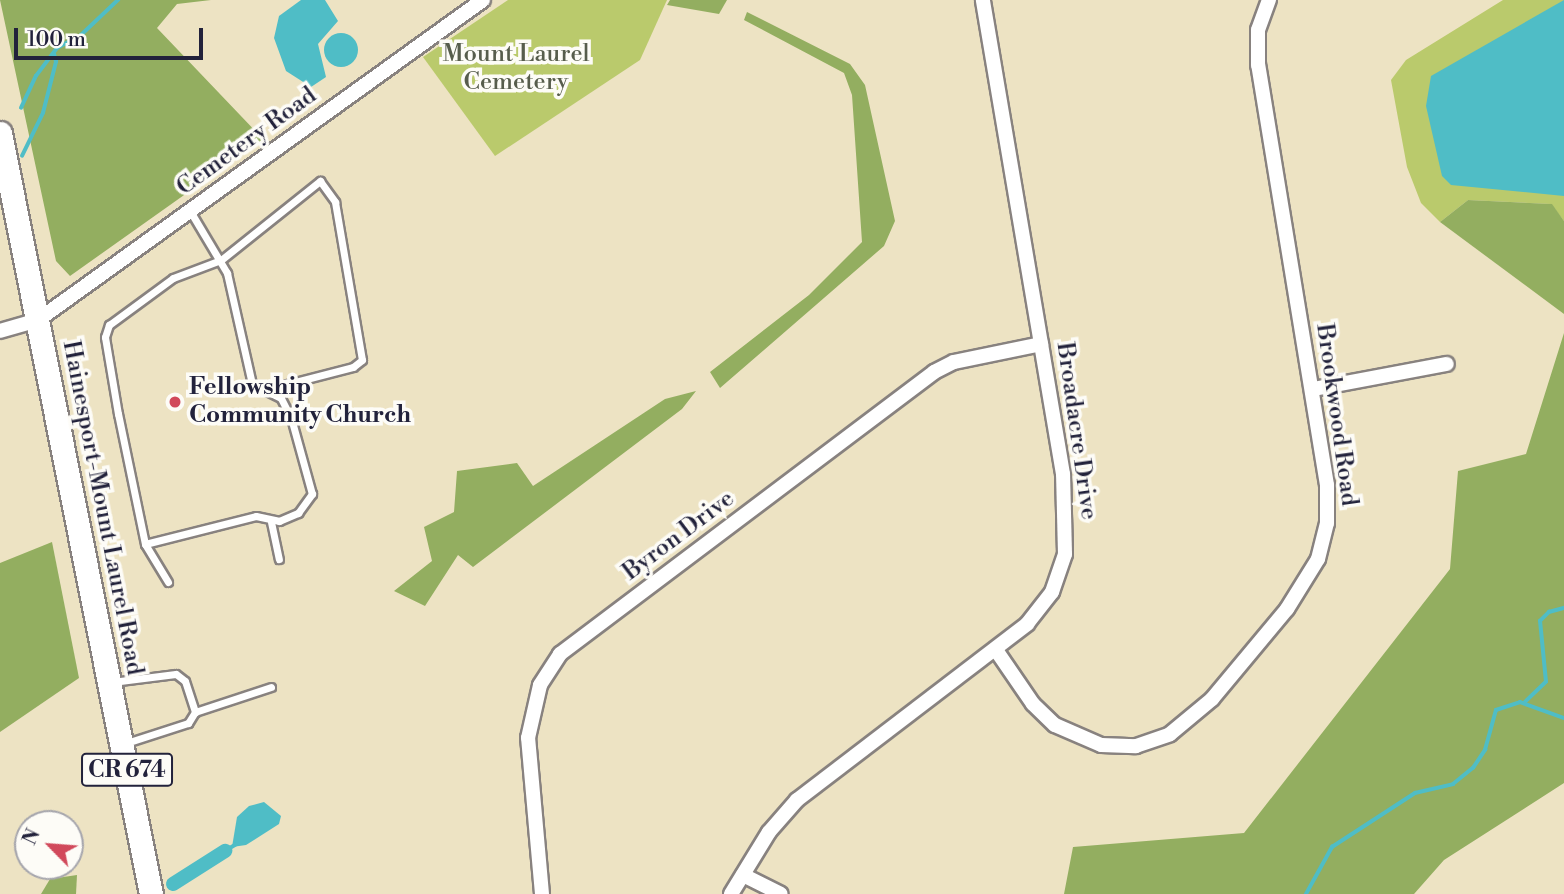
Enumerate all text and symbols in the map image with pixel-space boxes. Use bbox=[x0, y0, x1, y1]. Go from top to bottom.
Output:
scale bar bbox=[18, 14, 206, 58]
text: 100 m bbox=[27, 27, 86, 53]
park label: Mount Laurel Cemetery bbox=[442, 41, 590, 97]
street label: Cemetery Road bbox=[172, 82, 322, 202]
street label: Brookwood Road bbox=[1309, 322, 1363, 508]
street label: Hainesport-Mount Laurel Road bbox=[55, 338, 149, 678]
street label: Broadacre Drive bbox=[1049, 340, 1103, 522]
place label: Fellowship Community Church bbox=[189, 374, 411, 430]
marker: Fellowship Community Church bbox=[167, 394, 183, 410]
street label: Byron Drive bbox=[618, 485, 740, 587]
road number: CR 674 bbox=[80, 750, 174, 790]
north arrow bbox=[14, 810, 84, 880]
text: N bbox=[18, 825, 46, 849]

